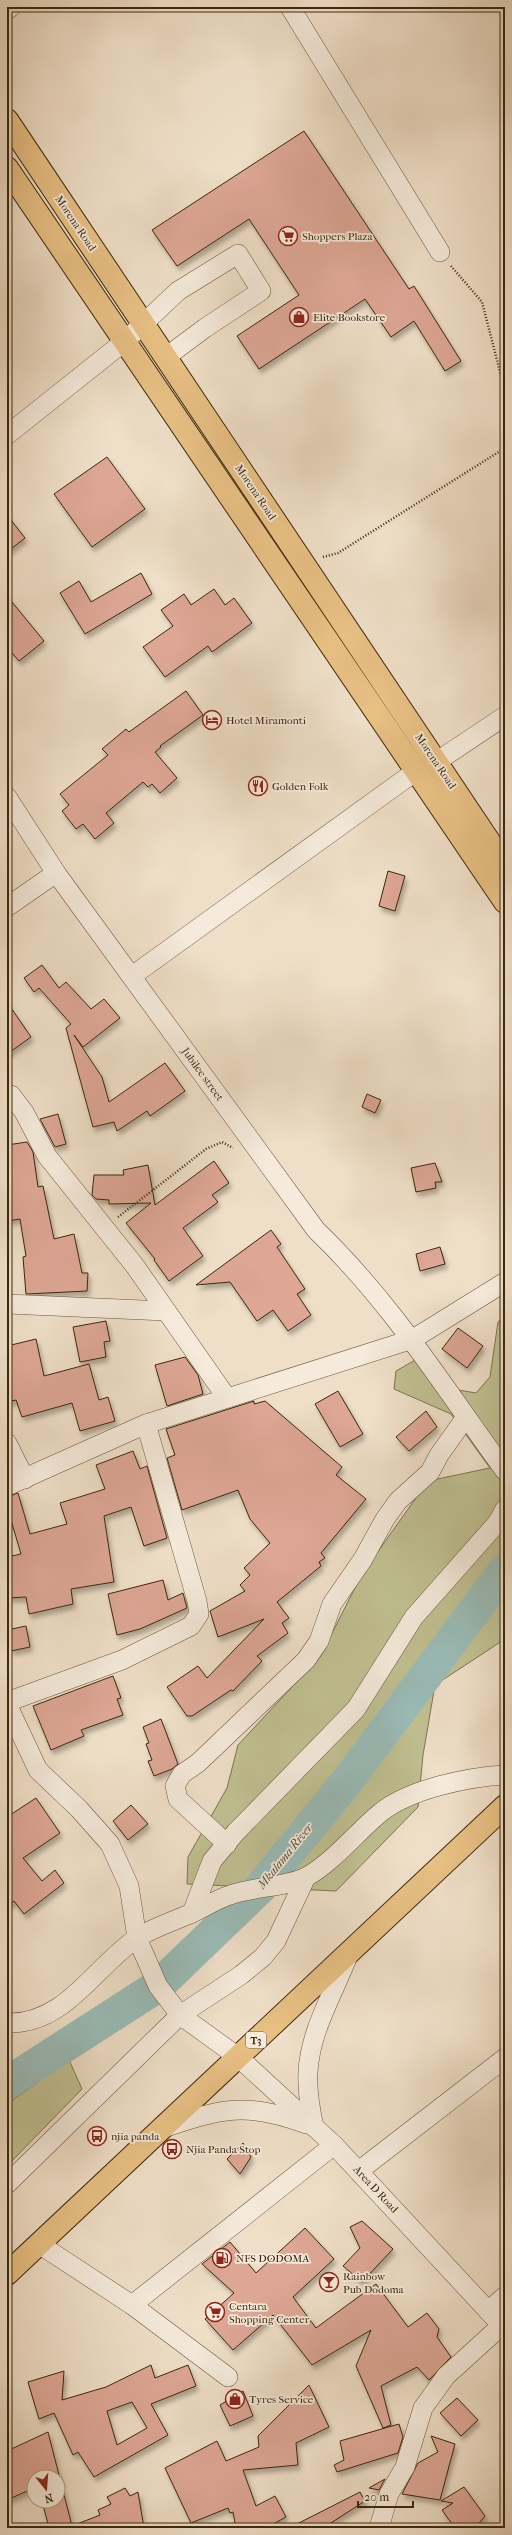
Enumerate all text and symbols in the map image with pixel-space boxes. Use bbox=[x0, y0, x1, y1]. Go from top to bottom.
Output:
street label: Morena Road bbox=[52, 193, 99, 254]
supermarket icon: Shoppers Plaza bbox=[277, 225, 299, 247]
place label: Shoppers Plaza bbox=[302, 230, 373, 243]
shop icon: Elite Bookstore bbox=[288, 306, 310, 328]
place label: Elite Bookstore bbox=[313, 311, 386, 324]
street label: Morena Road bbox=[232, 462, 279, 523]
hotel icon: Hotel Miramonti bbox=[201, 709, 223, 731]
place label: Hotel Miramonti bbox=[226, 714, 307, 727]
street label: Morena Road bbox=[412, 731, 459, 792]
restaurant icon: Golden Folk bbox=[247, 775, 269, 797]
place label: Golden Folk bbox=[272, 780, 329, 793]
street label: Jubilee street bbox=[178, 1044, 226, 1104]
water label: Mkalama River bbox=[254, 1819, 317, 1892]
road number: T3 bbox=[246, 2032, 266, 2048]
bus stop icon: njia panda bbox=[86, 2125, 108, 2147]
place label: njia panda bbox=[111, 2130, 160, 2143]
bus stop icon: Njia Panda Stop bbox=[161, 2138, 183, 2160]
place label: Njia Panda Stop bbox=[186, 2143, 260, 2156]
street label: Area D Road bbox=[350, 2162, 401, 2216]
fuel station icon: NFS DODOMA bbox=[211, 2247, 233, 2269]
place label: NFS DODOMA bbox=[236, 2252, 310, 2265]
place label: Rainbow Pub Dodoma bbox=[343, 2270, 405, 2296]
bar icon: Rainbow Pub Dodoma bbox=[318, 2271, 340, 2293]
place label: Centara Shopping Center bbox=[229, 2300, 310, 2326]
supermarket icon: Centara Shopping Center bbox=[204, 2301, 226, 2323]
shop icon: Tyres Service bbox=[224, 2388, 246, 2410]
place label: Tyres Service bbox=[249, 2393, 314, 2406]
north arrow bbox=[26, 2469, 66, 2509]
scale bar bbox=[358, 2483, 413, 2509]
text: 20 m bbox=[364, 2490, 389, 2504]
text: N bbox=[42, 2491, 55, 2506]

